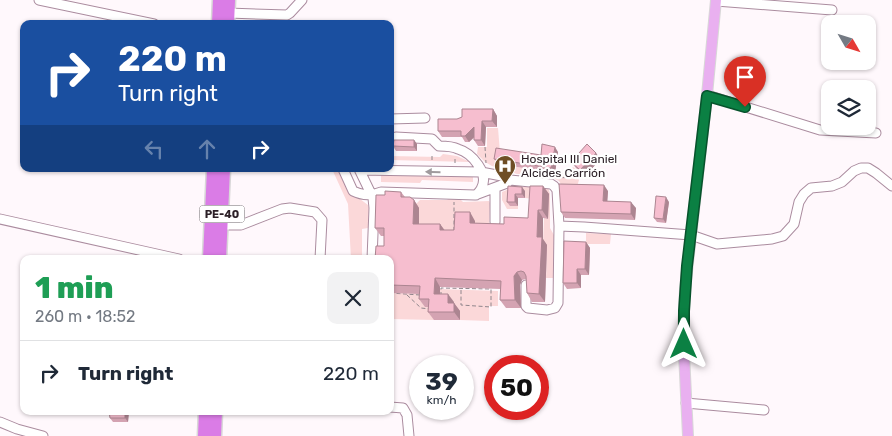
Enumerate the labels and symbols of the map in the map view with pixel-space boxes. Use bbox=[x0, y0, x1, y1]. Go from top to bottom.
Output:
north arrow bbox=[821, 15, 876, 70]
pin bbox=[724, 56, 766, 107]
place label: Hospital III Daniel Alcides Carrión bbox=[521, 152, 617, 180]
hospital icon: Hospital III Daniel Alcides Carrión bbox=[493, 154, 517, 185]
one-way arrow bbox=[424, 167, 440, 175]
road number: PE-40 bbox=[200, 205, 244, 222]
position arrow bbox=[657, 317, 709, 369]
speed limit sign: 50 bbox=[484, 355, 549, 420]

